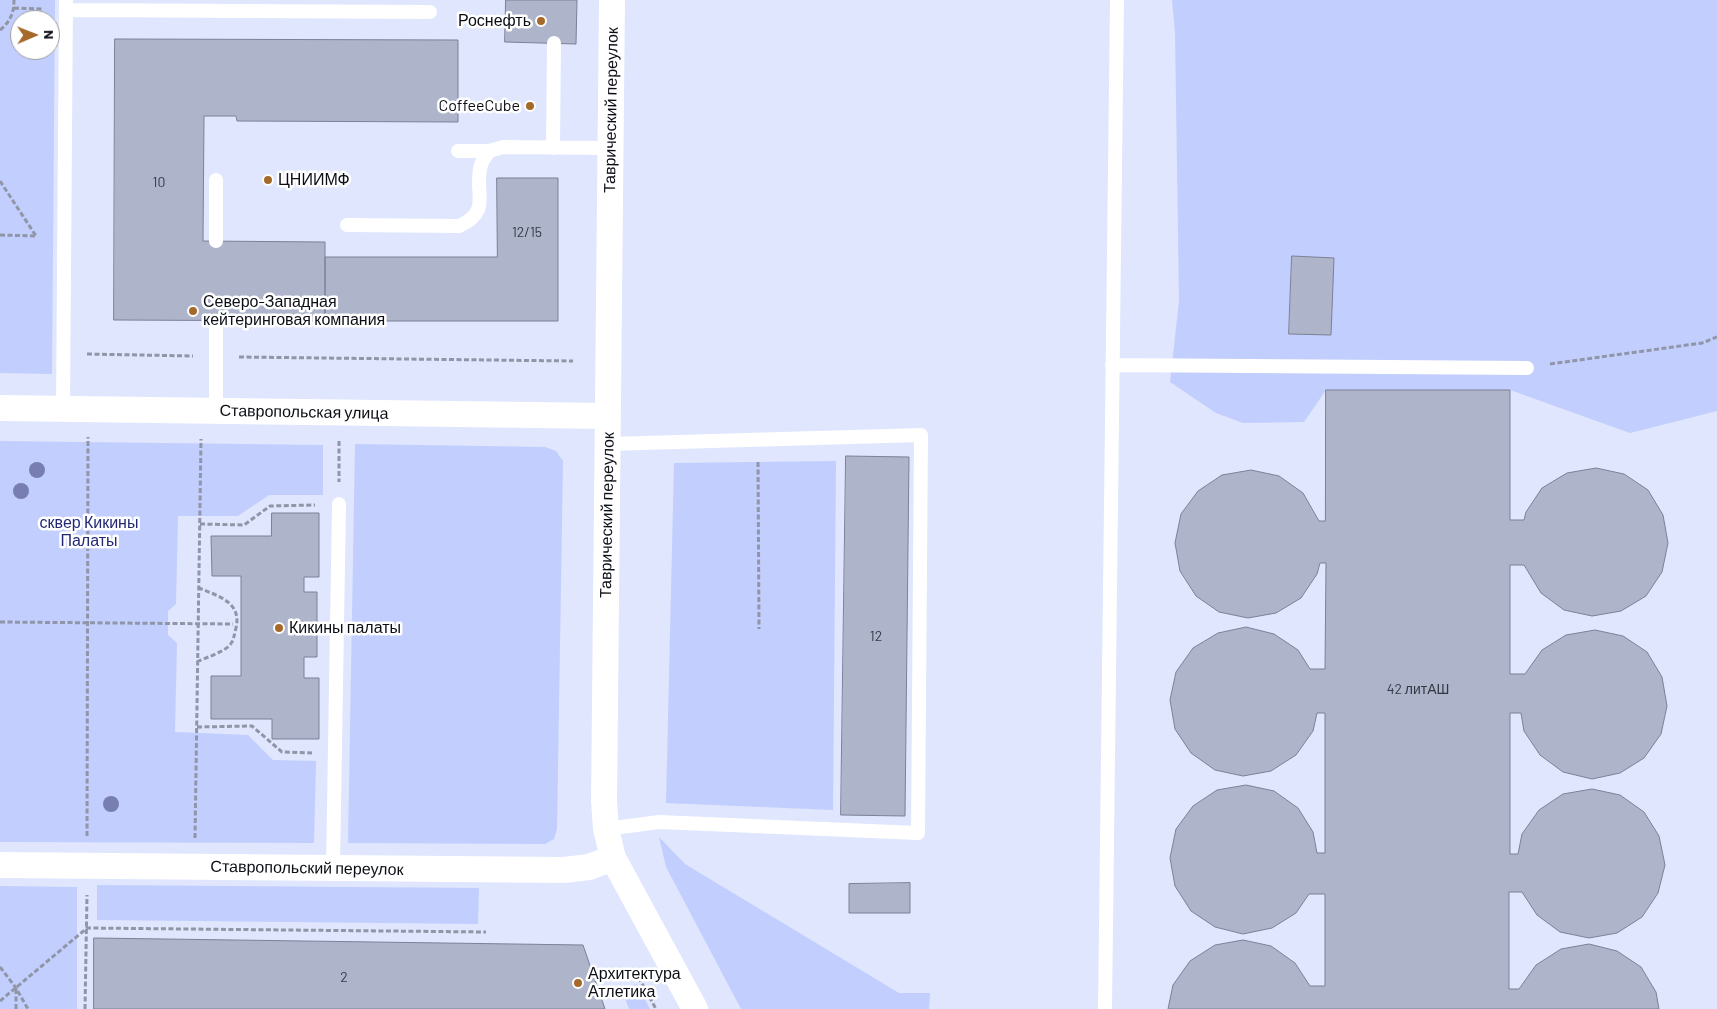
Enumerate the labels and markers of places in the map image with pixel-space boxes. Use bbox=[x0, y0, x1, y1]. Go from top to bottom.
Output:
place label: Роснефть bbox=[458, 11, 531, 31]
marker: Роснефть bbox=[535, 15, 547, 27]
place label: CoffeeCube bbox=[439, 96, 520, 116]
marker: CoffeeCube bbox=[524, 100, 536, 112]
place label: ЦНИИМФ bbox=[278, 170, 350, 190]
marker: ЦНИИМФ bbox=[262, 174, 274, 186]
place label: Северо-Западная кейтеринговая компания bbox=[203, 292, 385, 330]
marker: Северо-Западная кейтеринговая компания bbox=[187, 305, 199, 317]
place label: Кикины палаты bbox=[289, 618, 401, 638]
marker: Кикины палаты bbox=[273, 622, 285, 634]
place label: Архитектура Атлетика bbox=[588, 964, 681, 1002]
marker: Архитектура Атлетика bbox=[572, 977, 584, 989]

